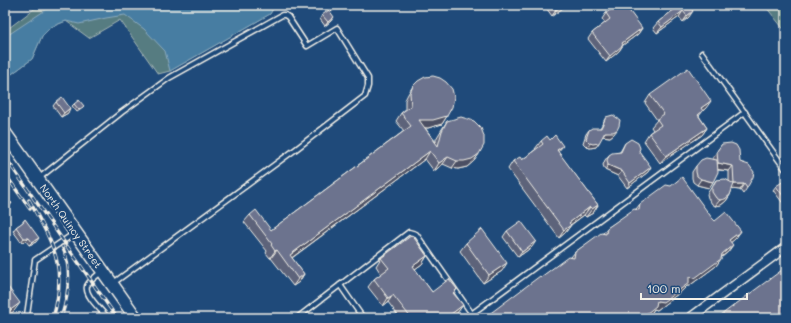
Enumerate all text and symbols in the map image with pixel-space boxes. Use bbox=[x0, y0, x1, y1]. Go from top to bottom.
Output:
street label: North Quincy Street bbox=[37, 181, 105, 271]
scale bar bbox=[641, 275, 747, 301]
text: 100 m bbox=[647, 280, 681, 296]

